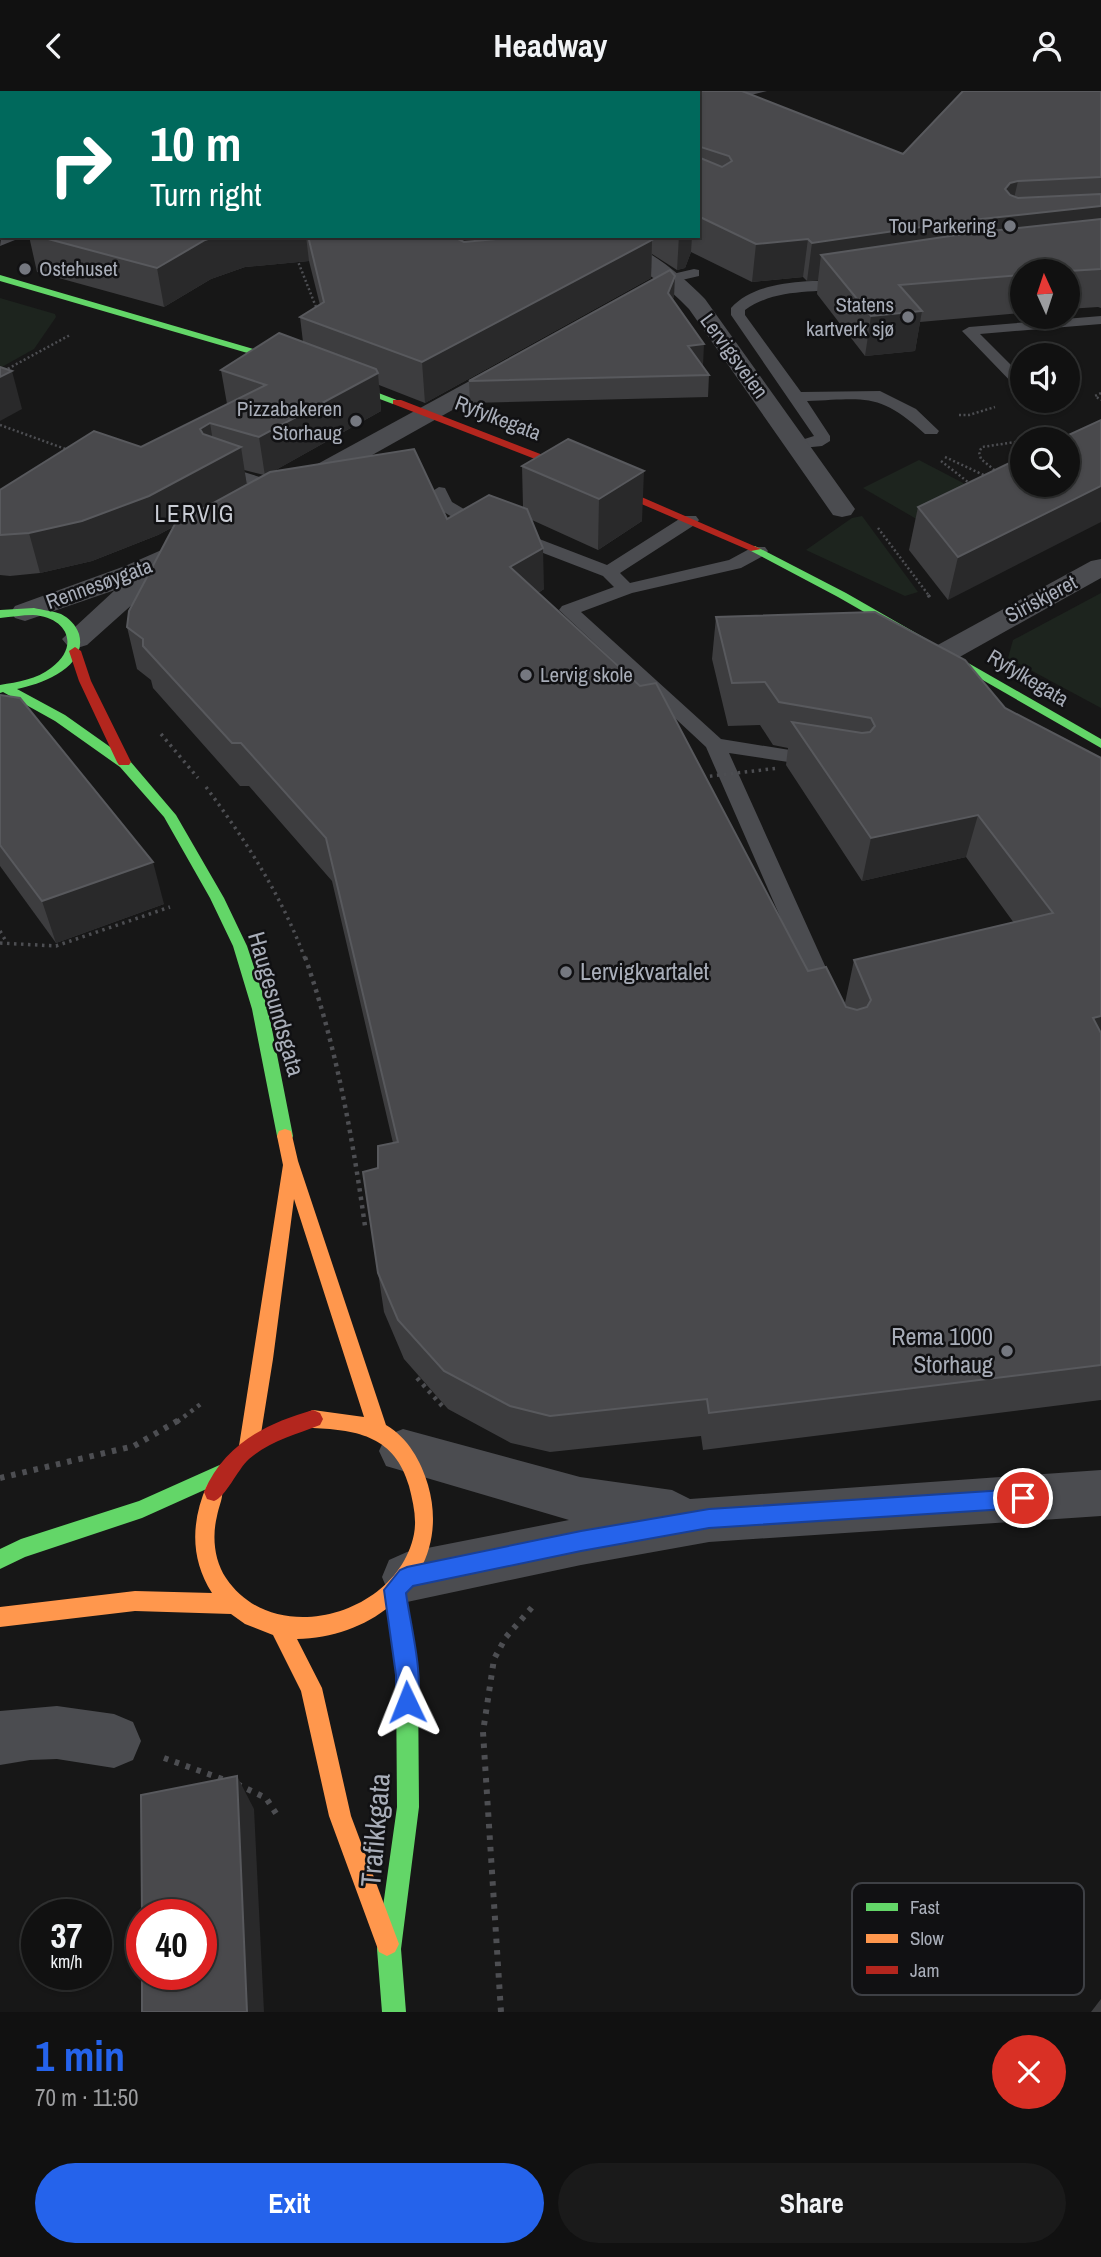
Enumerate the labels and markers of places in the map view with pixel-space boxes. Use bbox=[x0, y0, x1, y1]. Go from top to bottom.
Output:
place label: Tou Parkering bbox=[889, 211, 996, 240]
marker: Tou Parkering bbox=[1002, 218, 1018, 234]
place label: Ostehuset bbox=[39, 254, 118, 283]
marker: Ostehuset bbox=[17, 261, 33, 277]
place label: Statens kartverk sjø bbox=[806, 290, 894, 343]
marker: Statens kartverk sjø bbox=[900, 309, 916, 325]
place label: Pizzabakeren Storhaug bbox=[237, 394, 342, 447]
marker: Pizzabakeren Storhaug bbox=[348, 413, 364, 429]
place label: Lervig skole bbox=[540, 660, 633, 689]
marker: Lervig skole bbox=[518, 667, 534, 683]
place label: Lervigkvartalet bbox=[580, 955, 710, 987]
marker: Lervigkvartalet bbox=[558, 964, 574, 980]
place label: Rema 1000 Storhaug bbox=[891, 1320, 993, 1380]
marker: Rema 1000 Storhaug bbox=[999, 1343, 1015, 1359]
pin bbox=[993, 1468, 1053, 1528]

